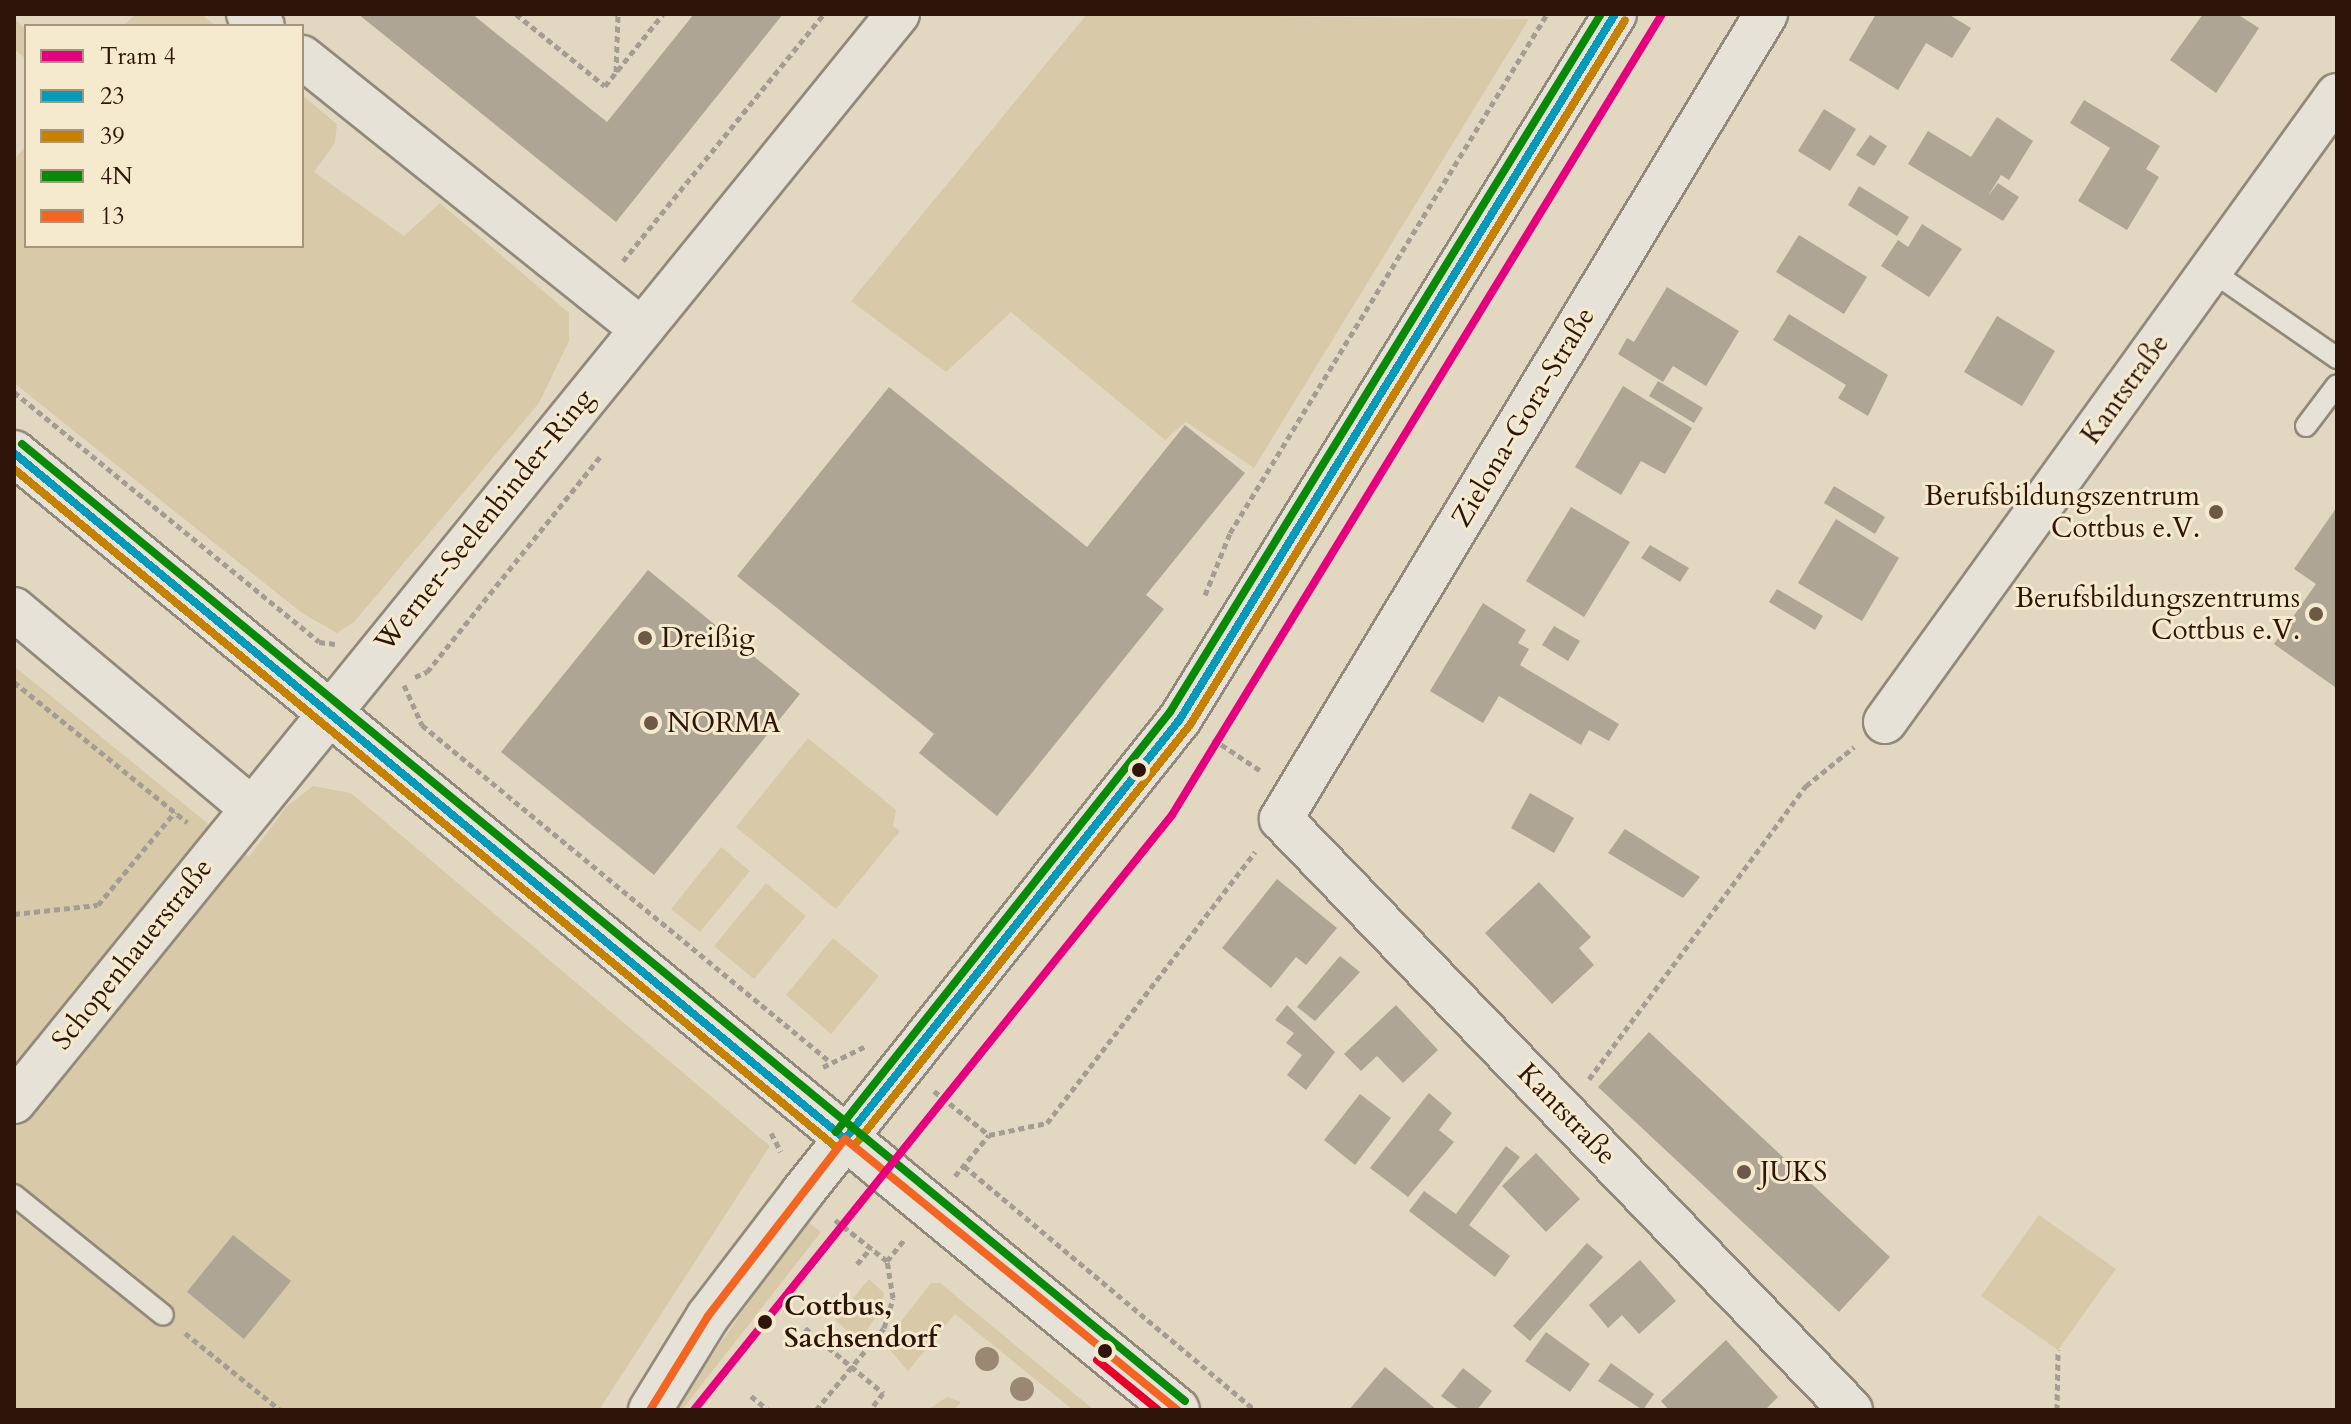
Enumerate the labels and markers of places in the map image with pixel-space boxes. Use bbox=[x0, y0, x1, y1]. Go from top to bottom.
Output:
place label: Berufsbildungszentrum Cottbus e.V. bbox=[1924, 479, 2200, 545]
marker: Berufsbildungszentrum Cottbus e.V. bbox=[2207, 503, 2225, 521]
place label: Berufsbildungszentrums Cottbus e.V. bbox=[2015, 581, 2300, 647]
marker: Berufsbildungszentrums Cottbus e.V. bbox=[2307, 605, 2325, 623]
place label: Dreißig bbox=[661, 621, 755, 655]
marker: Dreißig bbox=[636, 629, 654, 647]
place label: NORMA bbox=[667, 706, 781, 740]
marker: NORMA bbox=[642, 714, 660, 732]
unlabelled marker bbox=[1131, 762, 1147, 778]
place label: JUKS bbox=[1760, 1155, 1827, 1189]
marker: JUKS bbox=[1735, 1163, 1753, 1181]
place label: Cottbus, Sachsendorf bbox=[784, 1289, 937, 1355]
marker: Cottbus, Sachsendorf bbox=[753, 1310, 777, 1334]
unlabelled marker bbox=[1097, 1343, 1113, 1359]

